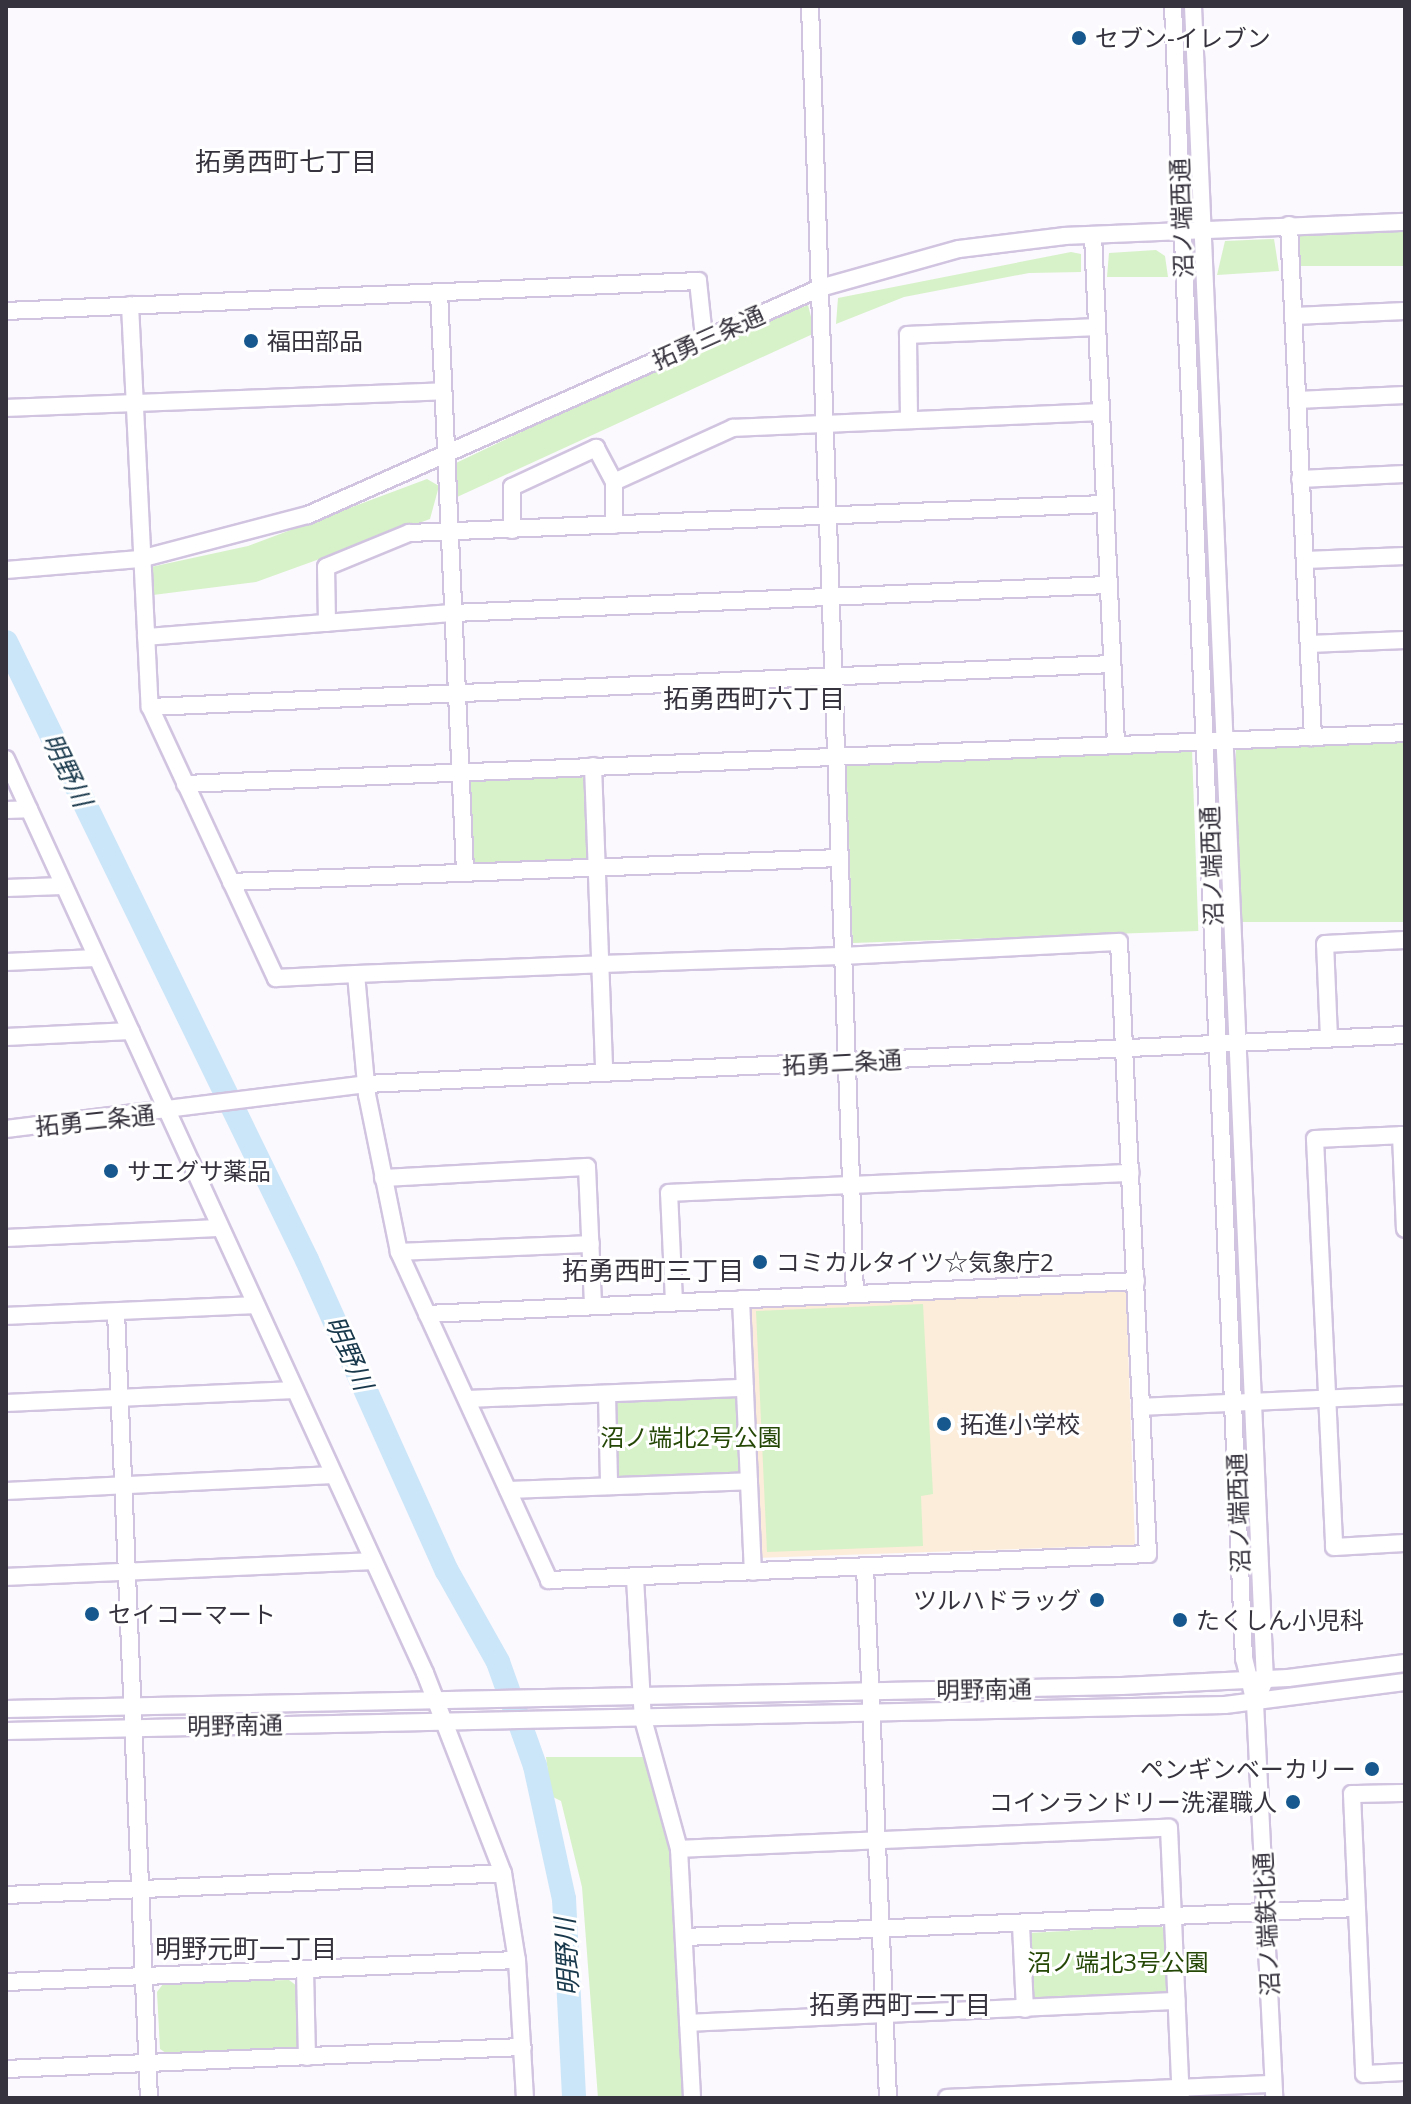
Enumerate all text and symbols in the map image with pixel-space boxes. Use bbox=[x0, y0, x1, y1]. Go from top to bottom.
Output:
place label: セブン-イレブン bbox=[1095, 24, 1271, 52]
marker: セブン-イレブン bbox=[1070, 29, 1088, 47]
district label: 拓勇西町七丁目 bbox=[195, 146, 377, 178]
street label: 沼ノ端西通 bbox=[1165, 158, 1197, 278]
street label: 拓勇三条通 bbox=[647, 299, 769, 375]
place label: 福田部品 bbox=[267, 327, 363, 355]
marker: 福田部品 bbox=[242, 332, 260, 350]
district label: 拓勇西町六丁目 bbox=[663, 683, 845, 715]
water label: 明野川 bbox=[36, 728, 98, 812]
street label: 沼ノ端西通 bbox=[1195, 806, 1227, 926]
street label: 拓勇二条通 bbox=[781, 1044, 903, 1080]
street label: 拓勇二条通 bbox=[34, 1099, 156, 1141]
place label: サエグサ薬品 bbox=[127, 1157, 271, 1185]
marker: サエグサ薬品 bbox=[102, 1162, 120, 1180]
place label: コミカルタイツ☆気象庁2 bbox=[776, 1248, 1054, 1276]
marker: コミカルタイツ☆気象庁2 bbox=[751, 1253, 769, 1271]
district label: 拓勇西町三丁目 bbox=[562, 1255, 744, 1287]
water label: 明野川 bbox=[319, 1311, 379, 1395]
place label: 拓進小学校 bbox=[960, 1410, 1080, 1438]
marker: 拓進小学校 bbox=[935, 1415, 953, 1433]
park label: 沼ノ端北2号公園 bbox=[600, 1423, 782, 1451]
street label: 沼ノ端西通 bbox=[1222, 1453, 1254, 1573]
place label: ツルハドラッグ bbox=[913, 1586, 1081, 1614]
marker: ツルハドラッグ bbox=[1088, 1591, 1106, 1609]
place label: セイコーマート bbox=[108, 1600, 276, 1628]
marker: セイコーマート bbox=[83, 1605, 101, 1623]
place label: たくしん小児科 bbox=[1196, 1606, 1364, 1634]
marker: たくしん小児科 bbox=[1171, 1611, 1189, 1629]
street label: 明野南通 bbox=[936, 1674, 1032, 1704]
street label: 明野南通 bbox=[187, 1710, 283, 1740]
place label: ペンギンベーカリー bbox=[1140, 1755, 1356, 1783]
marker: ペンギンベーカリー bbox=[1363, 1760, 1381, 1778]
place label: コインランドリー洗濯職人 bbox=[989, 1788, 1277, 1816]
marker: コインランドリー洗濯職人 bbox=[1284, 1793, 1302, 1811]
street label: 沼ノ端鉄北通 bbox=[1248, 1851, 1284, 1997]
water label: 明野川 bbox=[549, 1917, 585, 1997]
district label: 明野元町一丁目 bbox=[155, 1933, 337, 1965]
park label: 沼ノ端北3号公園 bbox=[1027, 1948, 1209, 1976]
district label: 拓勇西町二丁目 bbox=[809, 1989, 991, 2021]

